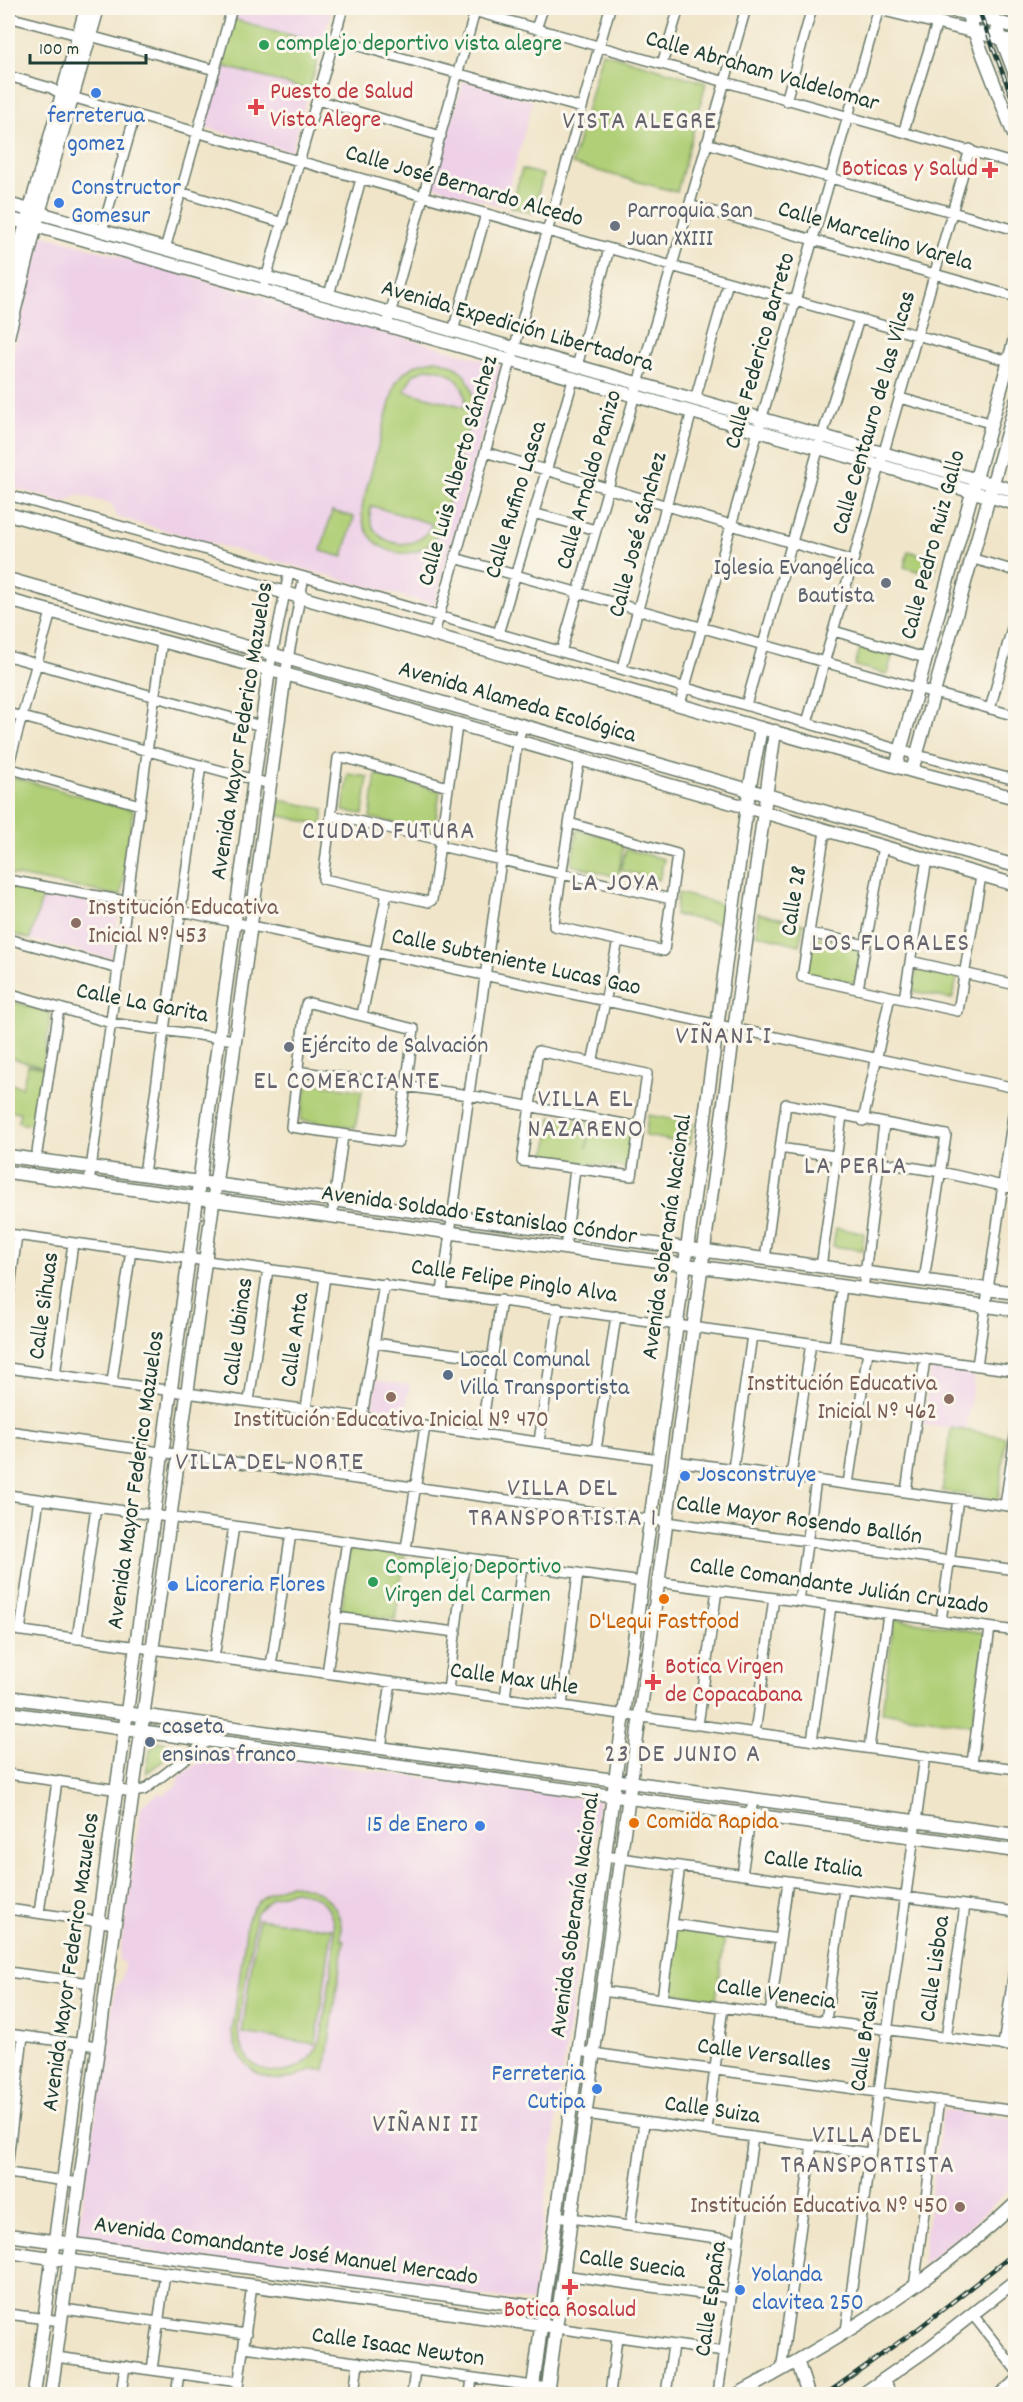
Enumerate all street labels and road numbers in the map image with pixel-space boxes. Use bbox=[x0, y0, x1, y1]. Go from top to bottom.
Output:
street label: Calle Abraham Valdelomar bbox=[641, 22, 883, 122]
street label: Calle José Bernardo Alcedo bbox=[341, 137, 587, 237]
street label: Calle Marcelino Varela bbox=[773, 193, 977, 281]
street label: Calle Federico Barreto bbox=[717, 249, 805, 453]
street label: Avenida Expedición Libertadora bbox=[377, 272, 658, 382]
street label: Calle Centauro de las Vilcas bbox=[824, 287, 926, 539]
street label: Calle Luis Alberto Sánchez bbox=[410, 352, 508, 590]
street label: Calle Arnaldo Panizo bbox=[548, 386, 632, 574]
street label: Calle Rufino Lasca bbox=[477, 416, 557, 583]
street label: Calle Pedro Ruiz Gallo bbox=[892, 446, 976, 644]
street label: Calle José Sánchez bbox=[601, 449, 677, 621]
street label: Avenida Mayor Federico Mazuelos bbox=[203, 580, 283, 882]
street label: Avenida Alameda Ecológica bbox=[394, 653, 640, 753]
street label: Calle 28 bbox=[773, 863, 817, 939]
street label: Calle Subteniente Lucas Gao bbox=[388, 920, 644, 1006]
street label: Calle La Garita bbox=[73, 975, 212, 1034]
street label: Avenida Soberanía Nacional bbox=[634, 1112, 702, 1362]
street label: Avenida Soldado Estanislao Cóndor bbox=[319, 1177, 639, 1255]
street label: Calle Sihuas bbox=[21, 1250, 69, 1362]
street label: Calle Felipe Pinglo Alva bbox=[409, 1251, 620, 1313]
street label: Calle Ubinas bbox=[215, 1275, 263, 1389]
street label: Calle Anta bbox=[273, 1290, 320, 1389]
street label: Avenida Mayor Federico Mazuelos bbox=[99, 1328, 175, 1632]
street label: Calle Mayor Rosendo Ballón bbox=[674, 1487, 924, 1555]
street label: Calle Comandante Julián Cruzado bbox=[687, 1549, 991, 1625]
street label: Calle Max Uhle bbox=[448, 1654, 580, 1706]
street label: Avenida Soberanía Nacional bbox=[542, 1790, 610, 2040]
street label: Avenida Mayor Federico Mazuelos bbox=[34, 1810, 110, 2114]
street label: Calle Italia bbox=[761, 1841, 865, 1889]
street label: Calle Lisboa bbox=[912, 1913, 960, 2024]
street label: Calle Venecia bbox=[714, 1970, 838, 2020]
street label: Calle Brasil bbox=[842, 1988, 890, 2094]
street label: Calle Versalles bbox=[695, 2030, 833, 2082]
street label: Calle Suiza bbox=[662, 2087, 763, 2135]
street label: Avenida Comandante José Manuel Mercado bbox=[92, 2208, 480, 2296]
street label: Calle España bbox=[687, 2238, 737, 2359]
street label: Calle Suecia bbox=[576, 2241, 688, 2289]
street label: Calle Isaac Newton bbox=[309, 2319, 487, 2377]

